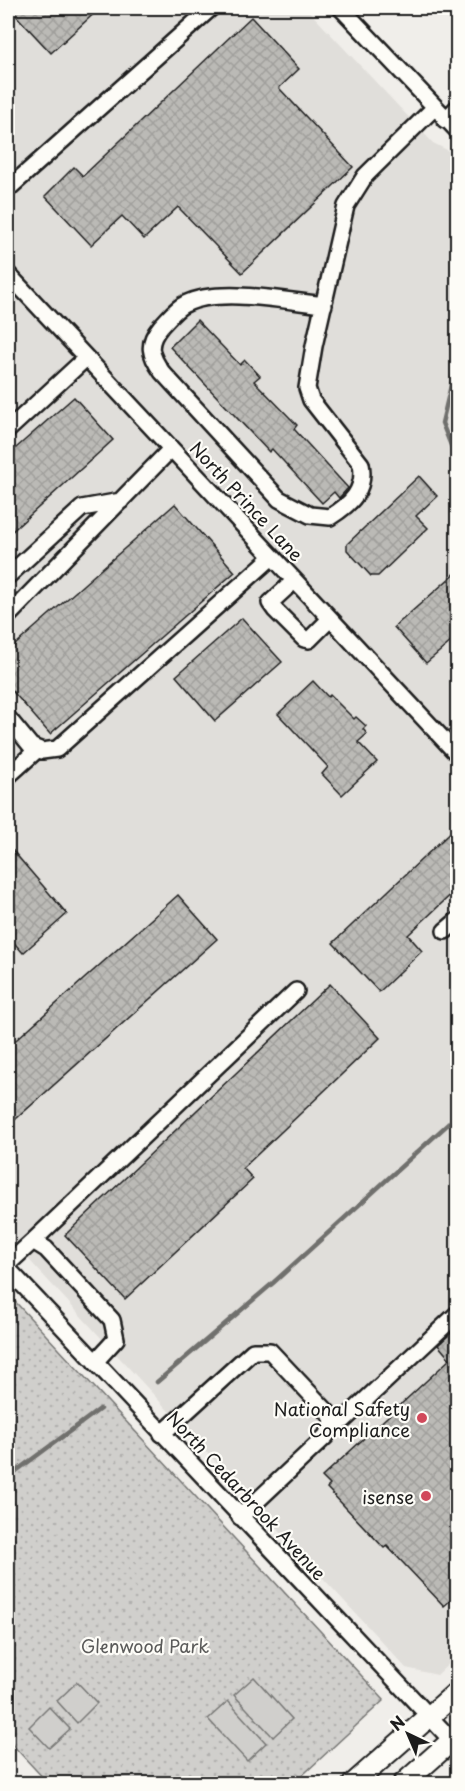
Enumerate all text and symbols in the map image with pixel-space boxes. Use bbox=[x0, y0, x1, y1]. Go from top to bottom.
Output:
street label: North Prince Lane bbox=[184, 435, 310, 567]
place label: National Safety Compliance bbox=[274, 1395, 410, 1443]
street label: North Cedarbrook Avenue bbox=[161, 1404, 333, 1586]
marker: National Safety Compliance bbox=[415, 1411, 429, 1425]
place label: isense bbox=[362, 1483, 414, 1510]
marker: isense bbox=[419, 1489, 433, 1503]
park label: Glenwood Park bbox=[81, 1632, 209, 1659]
north arrow bbox=[378, 1704, 438, 1764]
text: N bbox=[384, 1709, 410, 1736]

